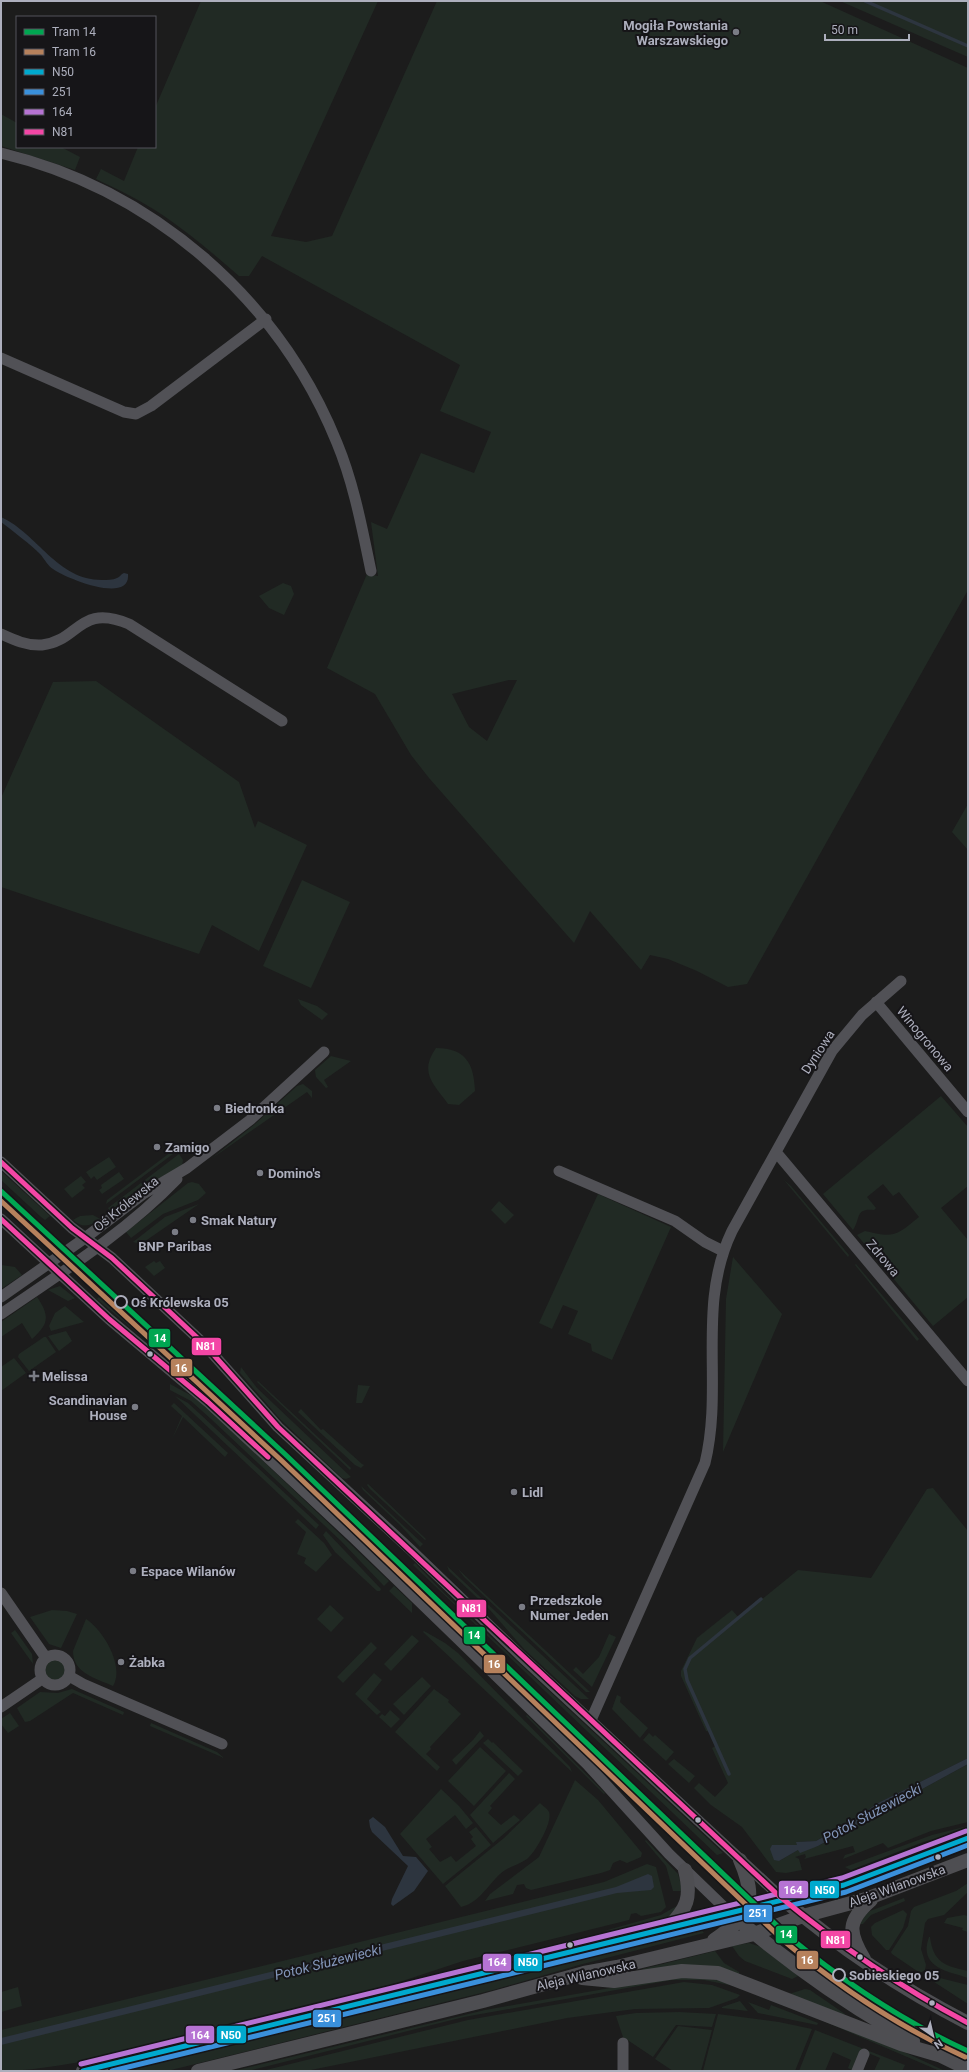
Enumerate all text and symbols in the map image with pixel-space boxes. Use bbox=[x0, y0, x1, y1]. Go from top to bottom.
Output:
legend bbox=[16, 16, 156, 148]
scale bar bbox=[825, 16, 909, 42]
place label: Mogiła Powstania Warszawskiego bbox=[623, 18, 728, 48]
text: 50 m bbox=[831, 23, 858, 37]
text: Tram 14 bbox=[52, 25, 96, 39]
marker: Mogiła Powstania Warszawskiego bbox=[731, 27, 741, 37]
text: Tram 16 bbox=[52, 45, 96, 59]
text: N50 bbox=[52, 65, 74, 79]
text: 251 bbox=[52, 85, 72, 99]
text: 164 bbox=[52, 105, 72, 119]
text: N81 bbox=[52, 125, 74, 139]
street label: Winogronowa bbox=[894, 1004, 956, 1074]
street label: Dyniowa bbox=[798, 1027, 838, 1077]
place label: Biedronka bbox=[225, 1101, 284, 1116]
marker: Biedronka bbox=[212, 1103, 222, 1113]
place label: Zamigo bbox=[165, 1140, 209, 1155]
marker: Zamigo bbox=[152, 1142, 162, 1152]
place label: Domino's bbox=[268, 1166, 321, 1181]
marker: Domino's bbox=[255, 1168, 265, 1178]
street label: Oś Królewska bbox=[91, 1173, 161, 1235]
place label: Smak Natury bbox=[201, 1213, 277, 1228]
marker: Smak Natury bbox=[188, 1215, 198, 1225]
marker: BNP Paribas bbox=[170, 1227, 180, 1237]
street label: Zdrowa bbox=[863, 1237, 903, 1279]
place label: BNP Paribas bbox=[138, 1239, 212, 1254]
marker: Oś Królewska 05 bbox=[114, 1295, 128, 1309]
place label: Oś Królewska 05 bbox=[131, 1295, 229, 1310]
line badge: 14 bbox=[148, 1328, 171, 1348]
text: 14 bbox=[154, 1332, 167, 1345]
line badge: N81 bbox=[191, 1337, 222, 1356]
text: N81 bbox=[196, 1340, 216, 1353]
unlabelled marker bbox=[145, 1349, 155, 1359]
line badge: 16 bbox=[170, 1358, 193, 1377]
text: 16 bbox=[175, 1362, 187, 1375]
place label: Melissa bbox=[42, 1369, 88, 1384]
marker: Melissa bbox=[29, 1371, 39, 1381]
place label: Scandinavian House bbox=[49, 1393, 127, 1423]
marker: Scandinavian House bbox=[130, 1402, 140, 1412]
place label: Lidl bbox=[522, 1485, 543, 1500]
marker: Lidl bbox=[509, 1487, 519, 1497]
place label: Espace Wilanów bbox=[141, 1564, 236, 1579]
marker: Espace Wilanów bbox=[128, 1566, 138, 1576]
place label: Przedszkole Numer Jeden bbox=[530, 1593, 609, 1623]
line badge: N81 bbox=[456, 1599, 487, 1618]
text: N81 bbox=[462, 1602, 482, 1615]
marker: Przedszkole Numer Jeden bbox=[517, 1602, 527, 1612]
line badge: 14 bbox=[463, 1626, 486, 1645]
text: 14 bbox=[468, 1629, 481, 1642]
line badge: 16 bbox=[483, 1654, 506, 1674]
place label: Żabka bbox=[129, 1655, 165, 1670]
marker: Żabka bbox=[116, 1657, 126, 1667]
text: 16 bbox=[488, 1658, 500, 1671]
water label: Potok Służewiecki bbox=[820, 1780, 925, 1846]
unlabelled marker bbox=[693, 1815, 703, 1825]
unlabelled marker bbox=[933, 1852, 943, 1862]
street label: Aleja Wilanowska bbox=[847, 1862, 947, 1910]
line badge: 164 bbox=[778, 1880, 809, 1899]
line badge: N50 bbox=[809, 1880, 840, 1899]
text: 164 bbox=[784, 1884, 803, 1897]
text: N50 bbox=[815, 1884, 835, 1897]
line badge: 251 bbox=[743, 1904, 773, 1923]
text: 251 bbox=[749, 1907, 767, 1920]
line badge: 14 bbox=[775, 1925, 798, 1944]
text: 14 bbox=[780, 1928, 793, 1941]
line badge: N81 bbox=[820, 1930, 851, 1949]
text: N81 bbox=[826, 1934, 846, 1947]
unlabelled marker bbox=[565, 1940, 575, 1950]
water label: Potok Służewiecki bbox=[273, 1941, 384, 1983]
line badge: 16 bbox=[796, 1950, 819, 1970]
unlabelled marker bbox=[855, 1952, 865, 1962]
line badge: 164 bbox=[482, 1953, 512, 1972]
line badge: N50 bbox=[513, 1953, 543, 1972]
text: 16 bbox=[801, 1954, 813, 1967]
text: 164 bbox=[488, 1956, 507, 1969]
text: N50 bbox=[518, 1956, 538, 1969]
street label: Aleja Wilanowska bbox=[535, 1956, 637, 1994]
marker: Sobieskiego 05 bbox=[832, 1968, 846, 1982]
place label: Sobieskiego 05 bbox=[849, 1968, 939, 1983]
unlabelled marker bbox=[927, 1998, 937, 2008]
line badge: 251 bbox=[312, 2009, 342, 2028]
text: 251 bbox=[318, 2012, 336, 2025]
north arrow bbox=[913, 2016, 953, 2056]
line badge: 164 bbox=[185, 2025, 215, 2044]
line badge: N50 bbox=[216, 2025, 247, 2044]
text: 164 bbox=[191, 2029, 210, 2042]
text: N50 bbox=[221, 2029, 241, 2042]
text: N bbox=[931, 2036, 945, 2052]

